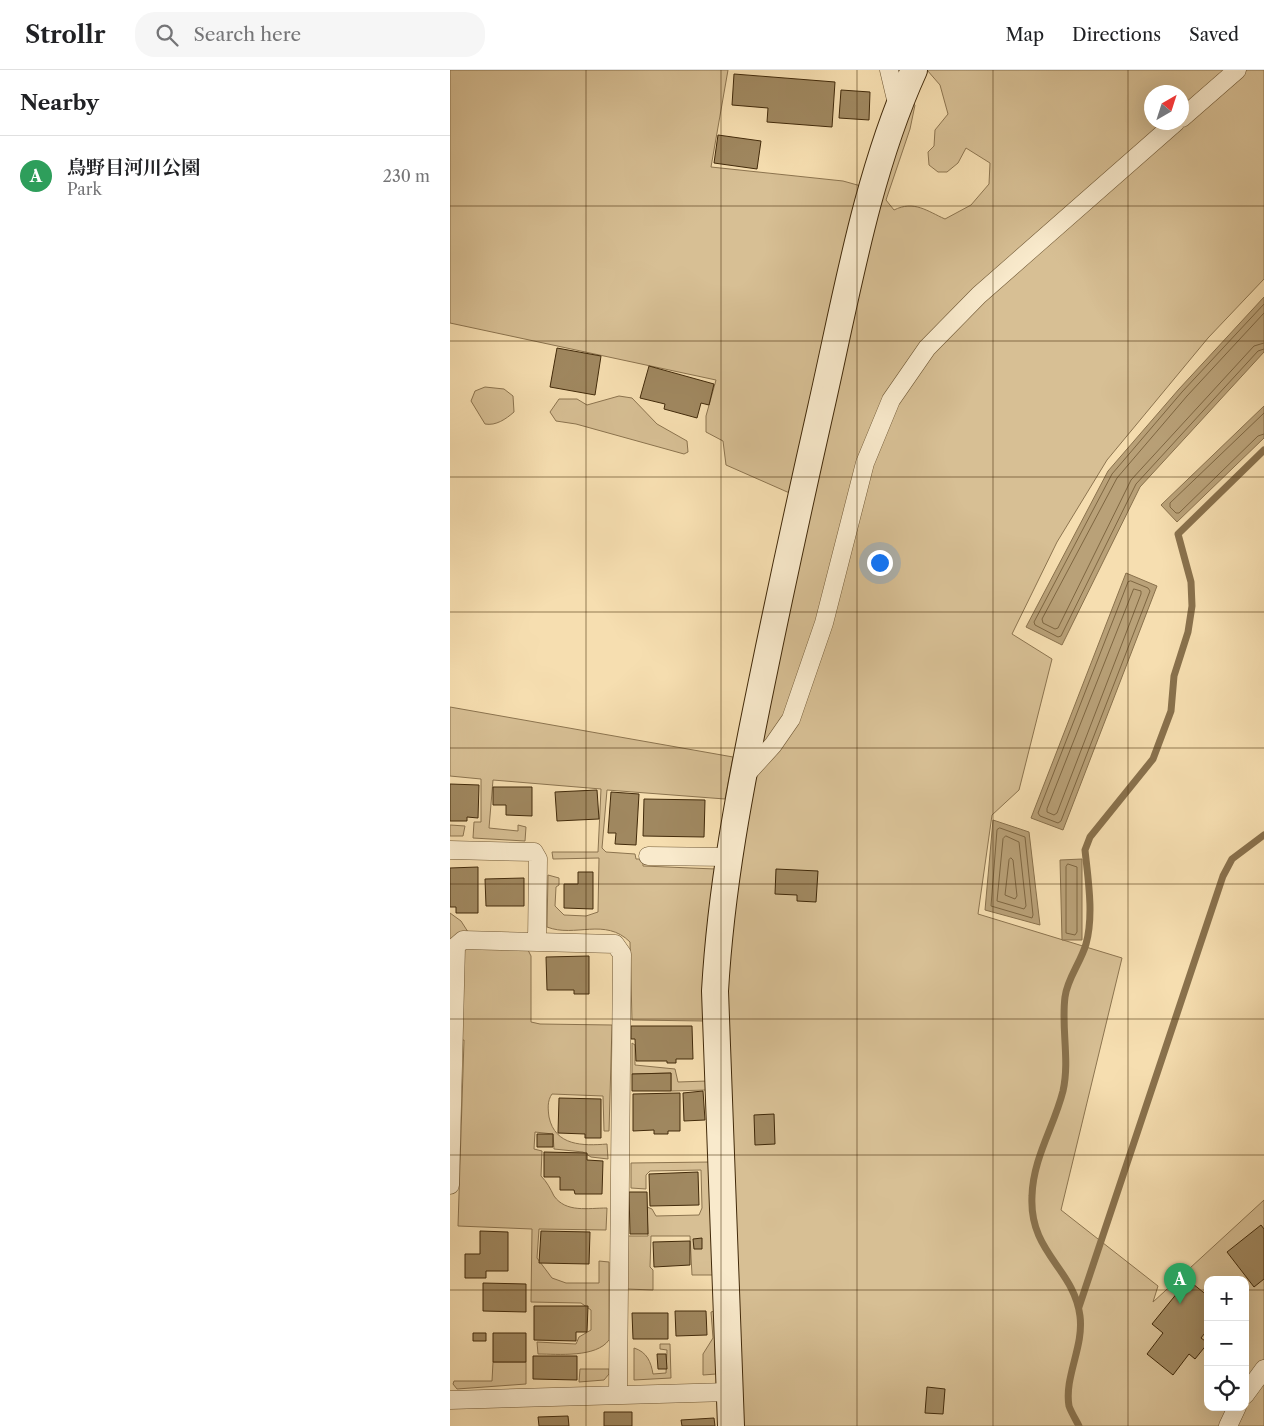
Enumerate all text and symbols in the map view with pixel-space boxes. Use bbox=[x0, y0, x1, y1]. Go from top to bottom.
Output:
search box bbox=[135, 12, 485, 57]
text: Strollr bbox=[25, 20, 105, 49]
icon: search bbox=[153, 21, 181, 49]
text: Search here bbox=[193, 23, 301, 46]
text: Map bbox=[1005, 24, 1044, 46]
text: Directions bbox=[1072, 24, 1161, 46]
text: Saved bbox=[1189, 24, 1239, 46]
north arrow bbox=[1144, 85, 1189, 130]
text: Nearby bbox=[20, 90, 99, 115]
text: 鳥野目河川公園 bbox=[67, 156, 200, 179]
text: A bbox=[30, 166, 42, 186]
text: 230 m bbox=[383, 166, 430, 186]
text: Park bbox=[67, 179, 102, 199]
your location bbox=[867, 550, 893, 576]
pin: A bbox=[1164, 1263, 1196, 1304]
map controls bbox=[1204, 1276, 1249, 1411]
button: + bbox=[1204, 1276, 1249, 1321]
button: − bbox=[1204, 1321, 1249, 1366]
button: locate bbox=[1204, 1366, 1249, 1411]

